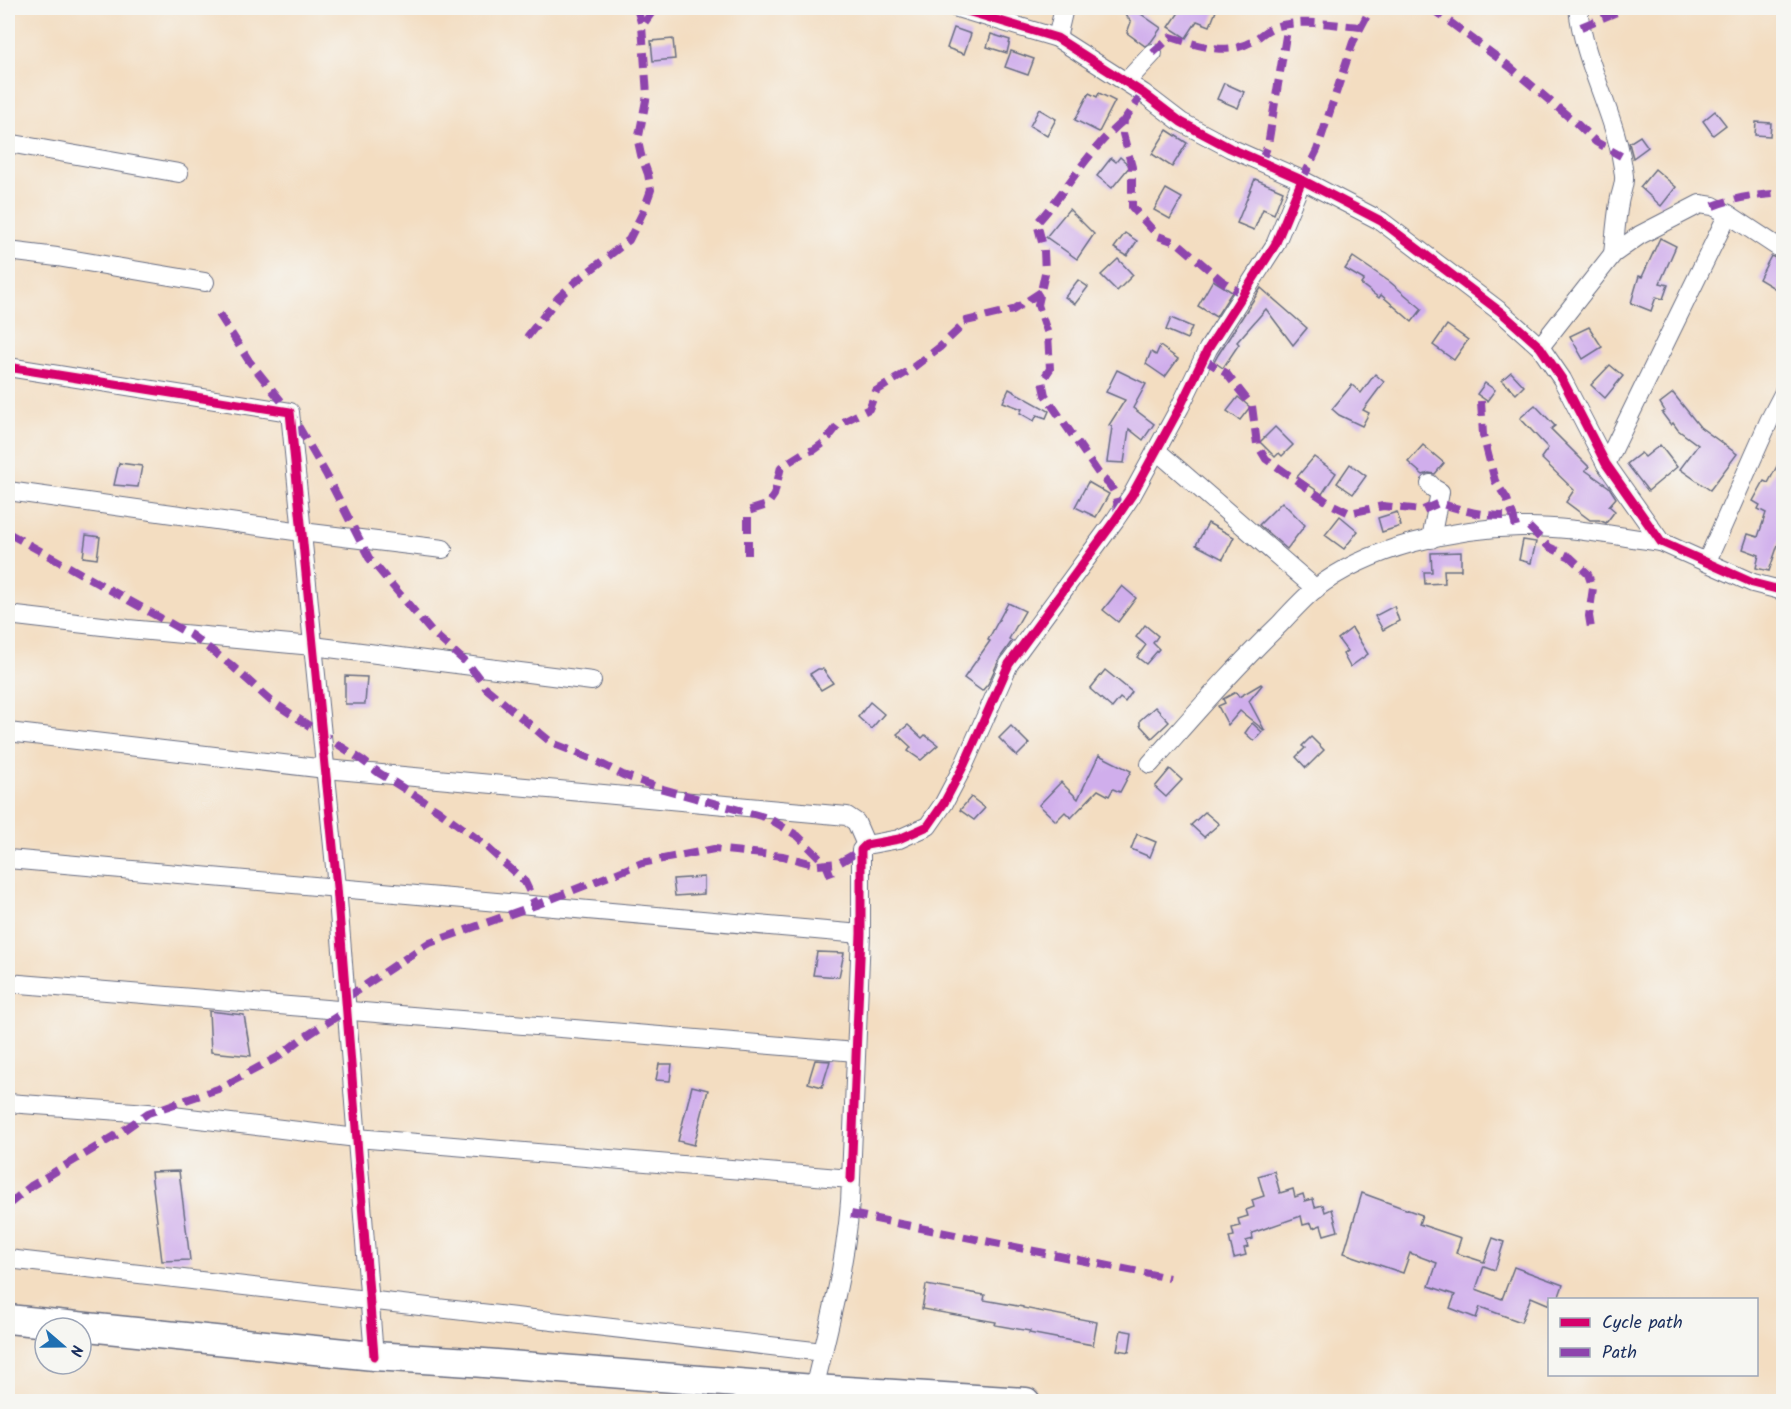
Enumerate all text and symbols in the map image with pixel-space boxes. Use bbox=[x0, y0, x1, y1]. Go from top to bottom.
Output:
legend bbox=[1548, 1298, 1758, 1376]
text: Cycle path bbox=[1602, 1309, 1683, 1338]
north arrow bbox=[33, 1316, 93, 1376]
text: Path bbox=[1602, 1339, 1637, 1368]
text: N bbox=[62, 1342, 89, 1360]

